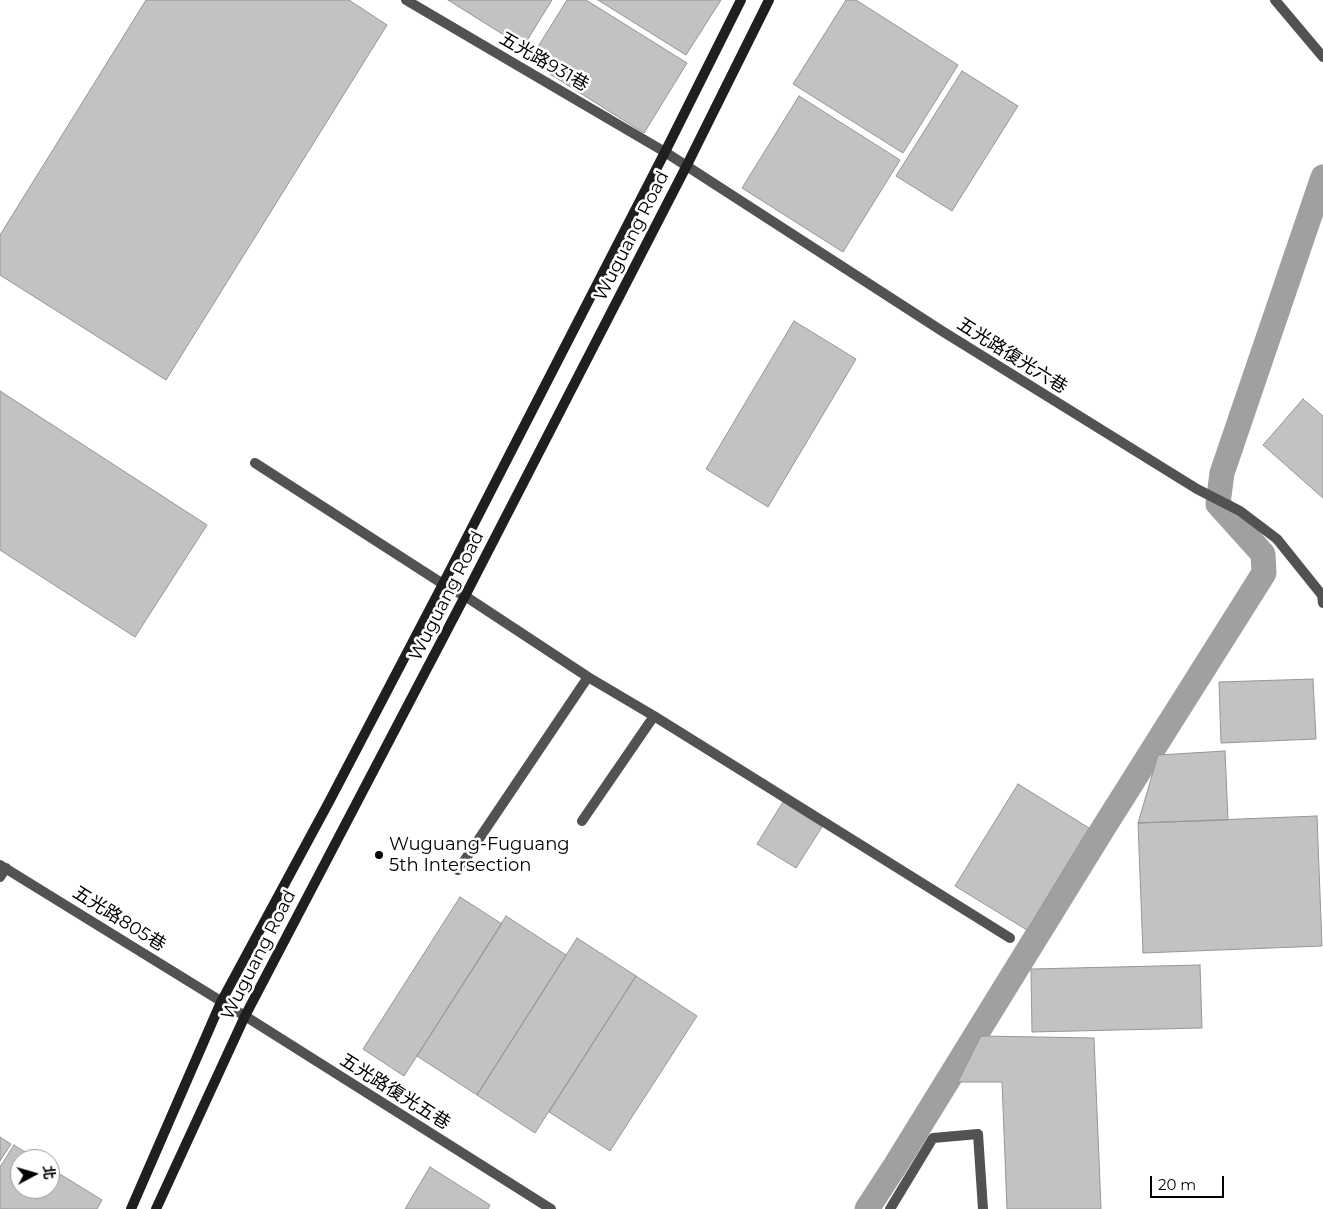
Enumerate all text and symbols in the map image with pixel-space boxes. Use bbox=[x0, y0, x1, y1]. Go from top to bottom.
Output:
street label: 五光路931巷 bbox=[496, 28, 592, 96]
street label: Wuguang Road bbox=[590, 167, 674, 305]
street label: 五光路復光六巷 bbox=[953, 313, 1071, 399]
street label: Wuguang Road bbox=[405, 527, 489, 665]
place label: Wuguang-Fuguang 5th Intersection bbox=[389, 834, 570, 876]
marker: Wuguang-Fuguang 5th Intersection bbox=[373, 849, 385, 861]
street label: 五光路805巷 bbox=[69, 882, 169, 956]
street label: Wuguang Road bbox=[217, 886, 301, 1024]
street label: 五光路復光五巷 bbox=[336, 1049, 454, 1135]
north arrow bbox=[10, 1149, 60, 1199]
text: 北 bbox=[39, 1165, 59, 1180]
scale bar bbox=[1153, 1166, 1227, 1198]
text: 20 m bbox=[1158, 1175, 1196, 1194]

